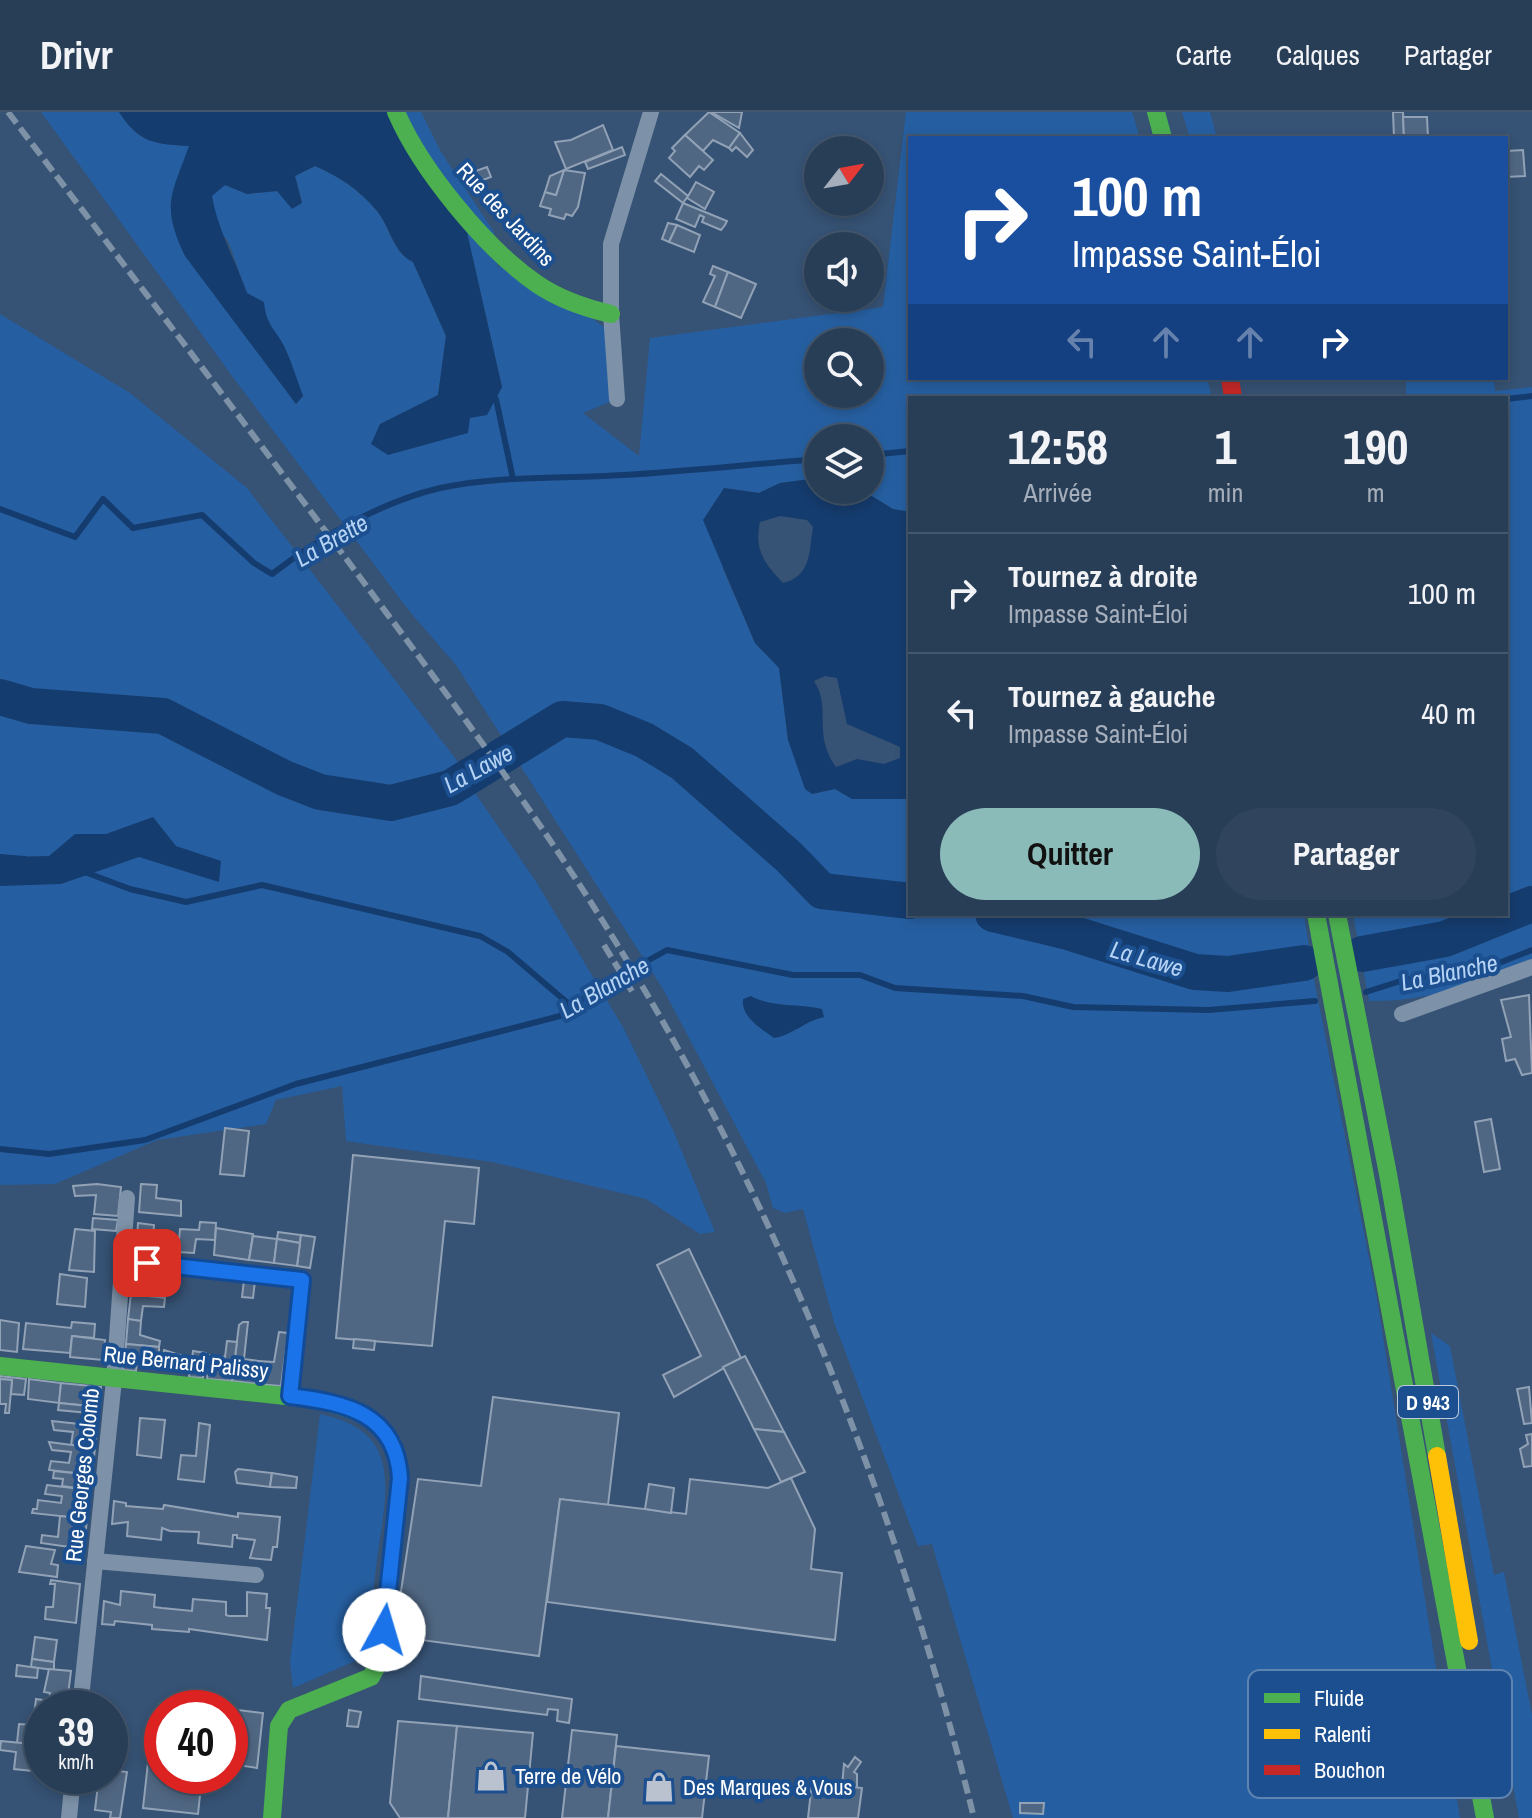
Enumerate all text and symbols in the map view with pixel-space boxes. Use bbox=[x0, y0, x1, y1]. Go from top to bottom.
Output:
text: Drivr bbox=[40, 30, 113, 81]
text: Carte bbox=[1176, 36, 1232, 74]
text: Calques bbox=[1276, 36, 1360, 74]
text: Partager bbox=[1404, 36, 1492, 74]
north arrow bbox=[804, 136, 884, 216]
map controls bbox=[804, 136, 884, 504]
street label: Rue des Jardins bbox=[450, 156, 562, 272]
text: 100 m bbox=[1072, 158, 1202, 233]
icon: right bbox=[940, 168, 1044, 272]
text: Impasse Saint-Éloi bbox=[1072, 230, 1321, 278]
button: sound bbox=[804, 232, 884, 312]
icon: left bbox=[1060, 320, 1104, 364]
icon: ahead bbox=[1144, 320, 1188, 364]
icon: ahead bbox=[1228, 320, 1272, 364]
icon: right bbox=[1312, 320, 1356, 364]
button: search bbox=[804, 328, 884, 408]
text: 12:58 bbox=[1008, 414, 1108, 479]
text: 1 bbox=[1215, 414, 1236, 479]
text: 190 bbox=[1343, 414, 1408, 479]
button: layers bbox=[804, 424, 884, 504]
text: Arrivée bbox=[1024, 475, 1092, 510]
text: min bbox=[1208, 475, 1243, 510]
text: m bbox=[1367, 475, 1385, 510]
water label: La Brette bbox=[288, 506, 374, 574]
text: Tournez à droite bbox=[1008, 556, 1198, 596]
icon: right bbox=[940, 571, 984, 615]
text: 100 m bbox=[1408, 573, 1476, 613]
text: Impasse Saint-Éloi bbox=[1008, 596, 1188, 631]
text: Tournez à gauche bbox=[1008, 676, 1215, 716]
icon: left bbox=[940, 691, 984, 735]
text: 40 m bbox=[1421, 693, 1476, 733]
text: Impasse Saint-Éloi bbox=[1008, 716, 1188, 751]
water label: La Lawe bbox=[438, 736, 518, 800]
button: Quitter bbox=[940, 808, 1200, 900]
button: Partager bbox=[1216, 808, 1476, 900]
water label: La Lawe bbox=[1107, 932, 1187, 984]
water label: La Blanche bbox=[1398, 946, 1501, 998]
water label: La Blanche bbox=[553, 949, 655, 1025]
pin bbox=[113, 1229, 181, 1297]
icon: arrive bbox=[125, 1241, 169, 1285]
street label: Rue Bernard Palissy bbox=[102, 1338, 270, 1386]
road number: D 943 bbox=[1398, 1386, 1458, 1418]
street label: Rue Georges Colomb bbox=[58, 1387, 106, 1563]
position arrow bbox=[342, 1588, 426, 1672]
legend bbox=[1248, 1670, 1512, 1798]
text: Fluide bbox=[1314, 1683, 1364, 1713]
speed limit sign: 40 bbox=[144, 1690, 248, 1794]
text: 39 bbox=[58, 1705, 94, 1758]
text: Ralenti bbox=[1314, 1719, 1371, 1749]
text: km/h bbox=[58, 1748, 94, 1775]
text: Bouchon bbox=[1314, 1755, 1385, 1785]
shop icon: Terre de Vélo bbox=[474, 1759, 508, 1793]
place label: Terre de Vélo bbox=[515, 1761, 621, 1791]
shop icon: Des Marques & Vous bbox=[642, 1770, 676, 1804]
place label: Des Marques & Vous bbox=[683, 1772, 852, 1802]

